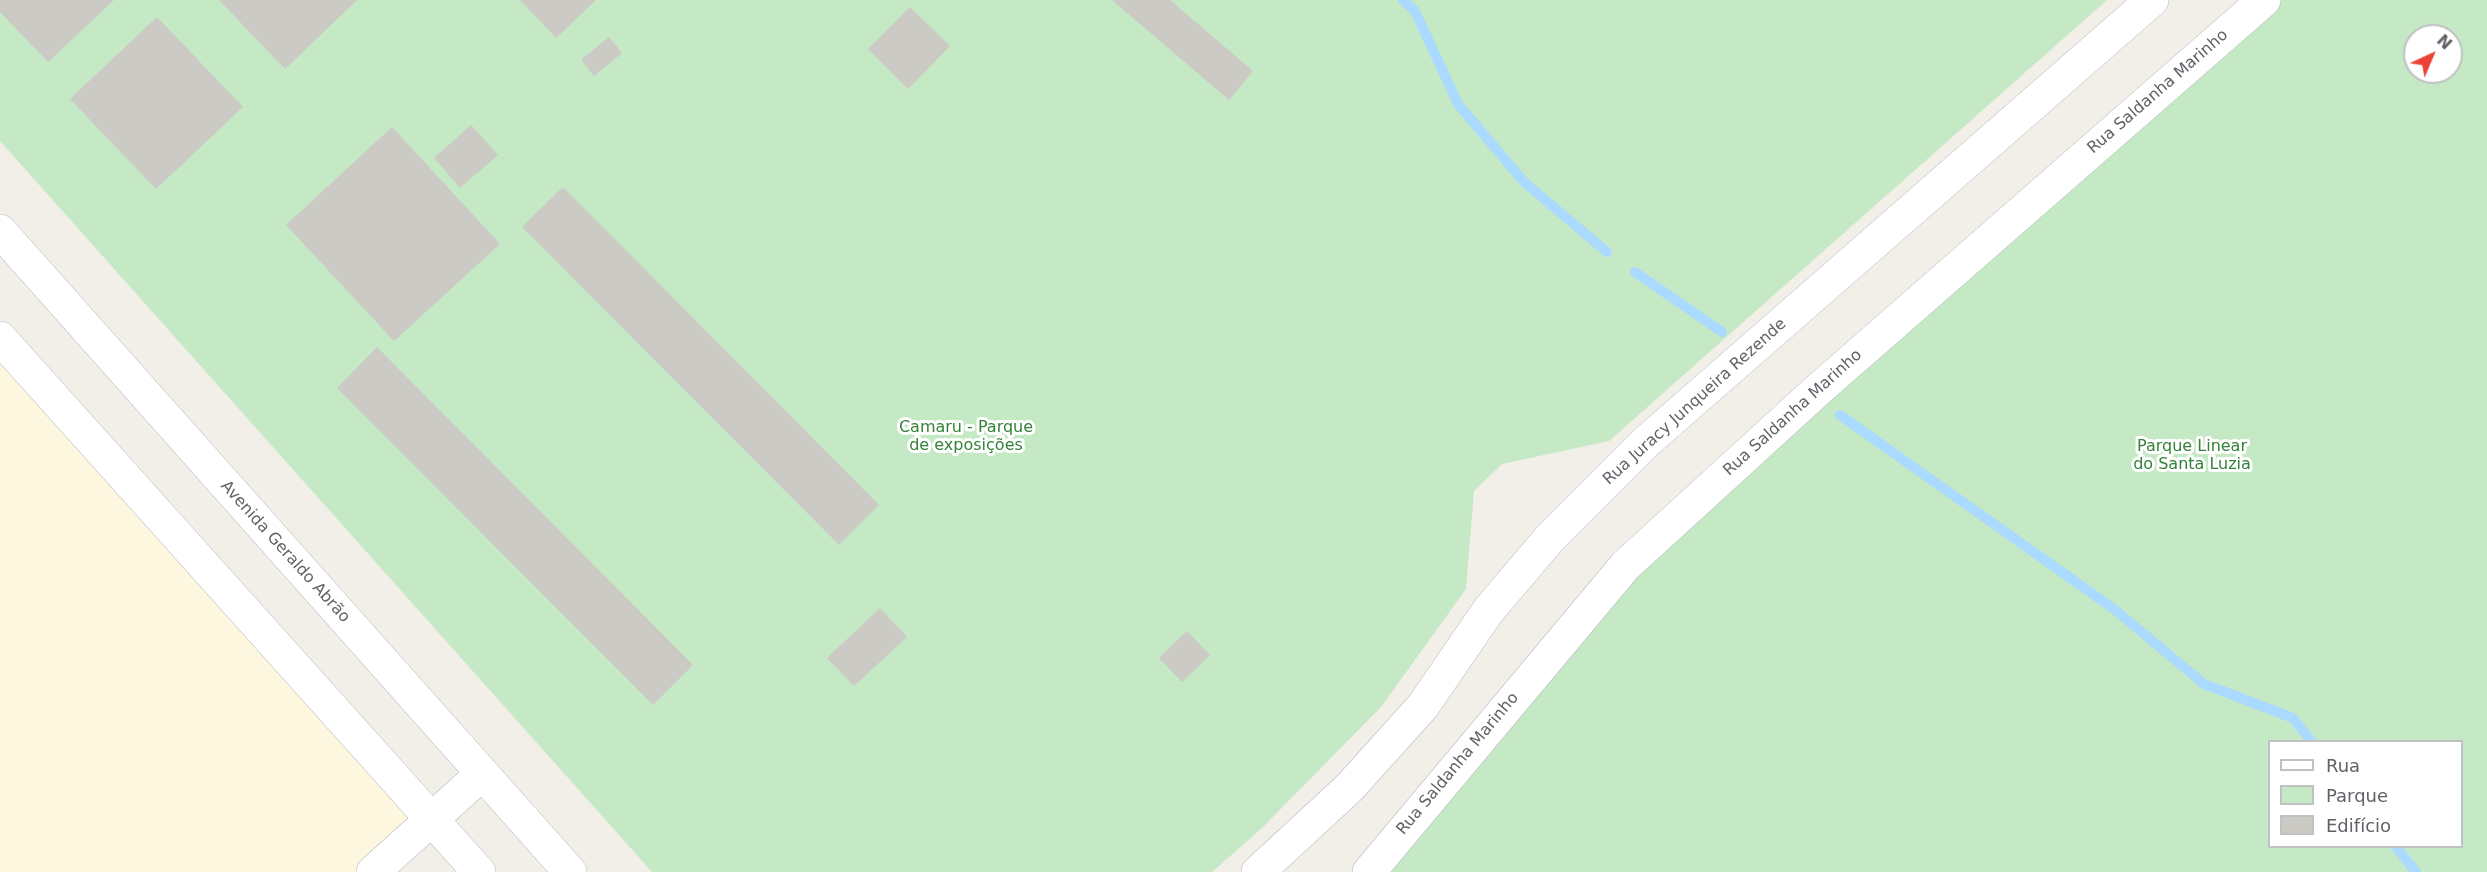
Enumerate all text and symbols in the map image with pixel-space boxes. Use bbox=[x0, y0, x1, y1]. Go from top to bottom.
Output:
north arrow bbox=[2403, 24, 2463, 84]
street label: Rua Saldanha Marinho bbox=[2084, 26, 2232, 158]
text: N bbox=[2433, 31, 2456, 54]
street label: Rua Juracy Junqueira Rezende bbox=[1600, 315, 1790, 489]
street label: Rua Saldanha Marinho bbox=[1720, 346, 1866, 480]
park label: Camaru - Parque de exposições bbox=[899, 418, 1033, 456]
park label: Parque Linear do Santa Luzia bbox=[2133, 437, 2251, 475]
street label: Avenida Geraldo Abrão bbox=[216, 477, 354, 627]
street label: Rua Saldanha Marinho bbox=[1393, 689, 1523, 839]
legend bbox=[2268, 740, 2463, 848]
text: Rua bbox=[2326, 755, 2360, 776]
text: Parque bbox=[2326, 785, 2388, 806]
text: Edifício bbox=[2326, 815, 2391, 836]

